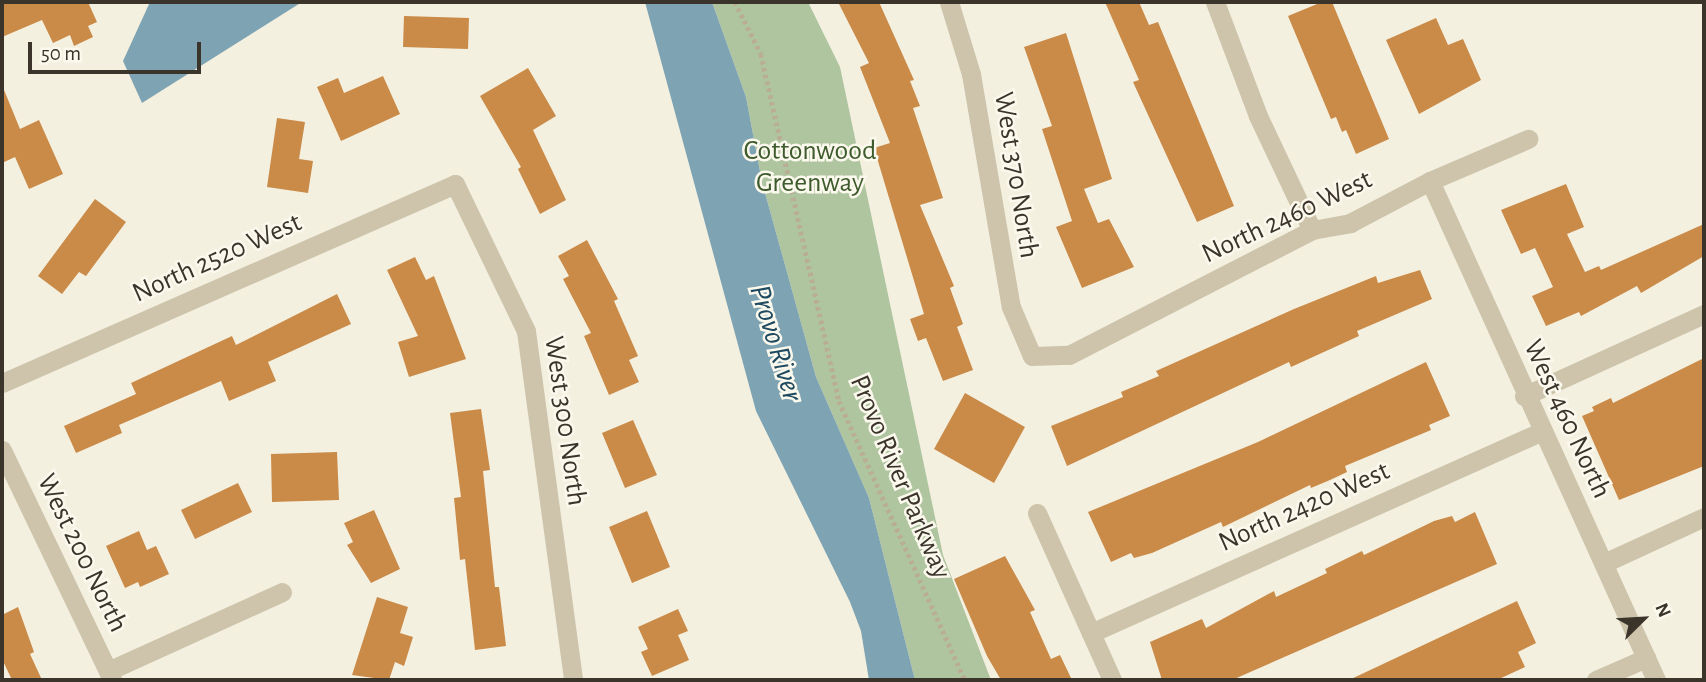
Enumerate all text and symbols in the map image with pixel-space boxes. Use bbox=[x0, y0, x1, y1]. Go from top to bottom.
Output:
scale bar bbox=[32, 28, 205, 72]
text: 50 m bbox=[41, 43, 81, 64]
street label: West 370 North bbox=[986, 90, 1046, 260]
park label: Cottonwood Greenway bbox=[743, 134, 877, 200]
street label: North 2460 West bbox=[1197, 163, 1377, 271]
street label: North 2520 West bbox=[127, 206, 307, 310]
water label: Provo River bbox=[741, 280, 811, 406]
street label: West 300 North bbox=[536, 334, 594, 508]
street label: West 460 North bbox=[1516, 334, 1618, 504]
street label: Provo River Parkway bbox=[842, 370, 958, 584]
street label: North 2420 West bbox=[1213, 454, 1395, 560]
street label: West 200 North bbox=[29, 468, 135, 638]
north arrow bbox=[1608, 584, 1678, 654]
text: N bbox=[1651, 600, 1674, 620]

